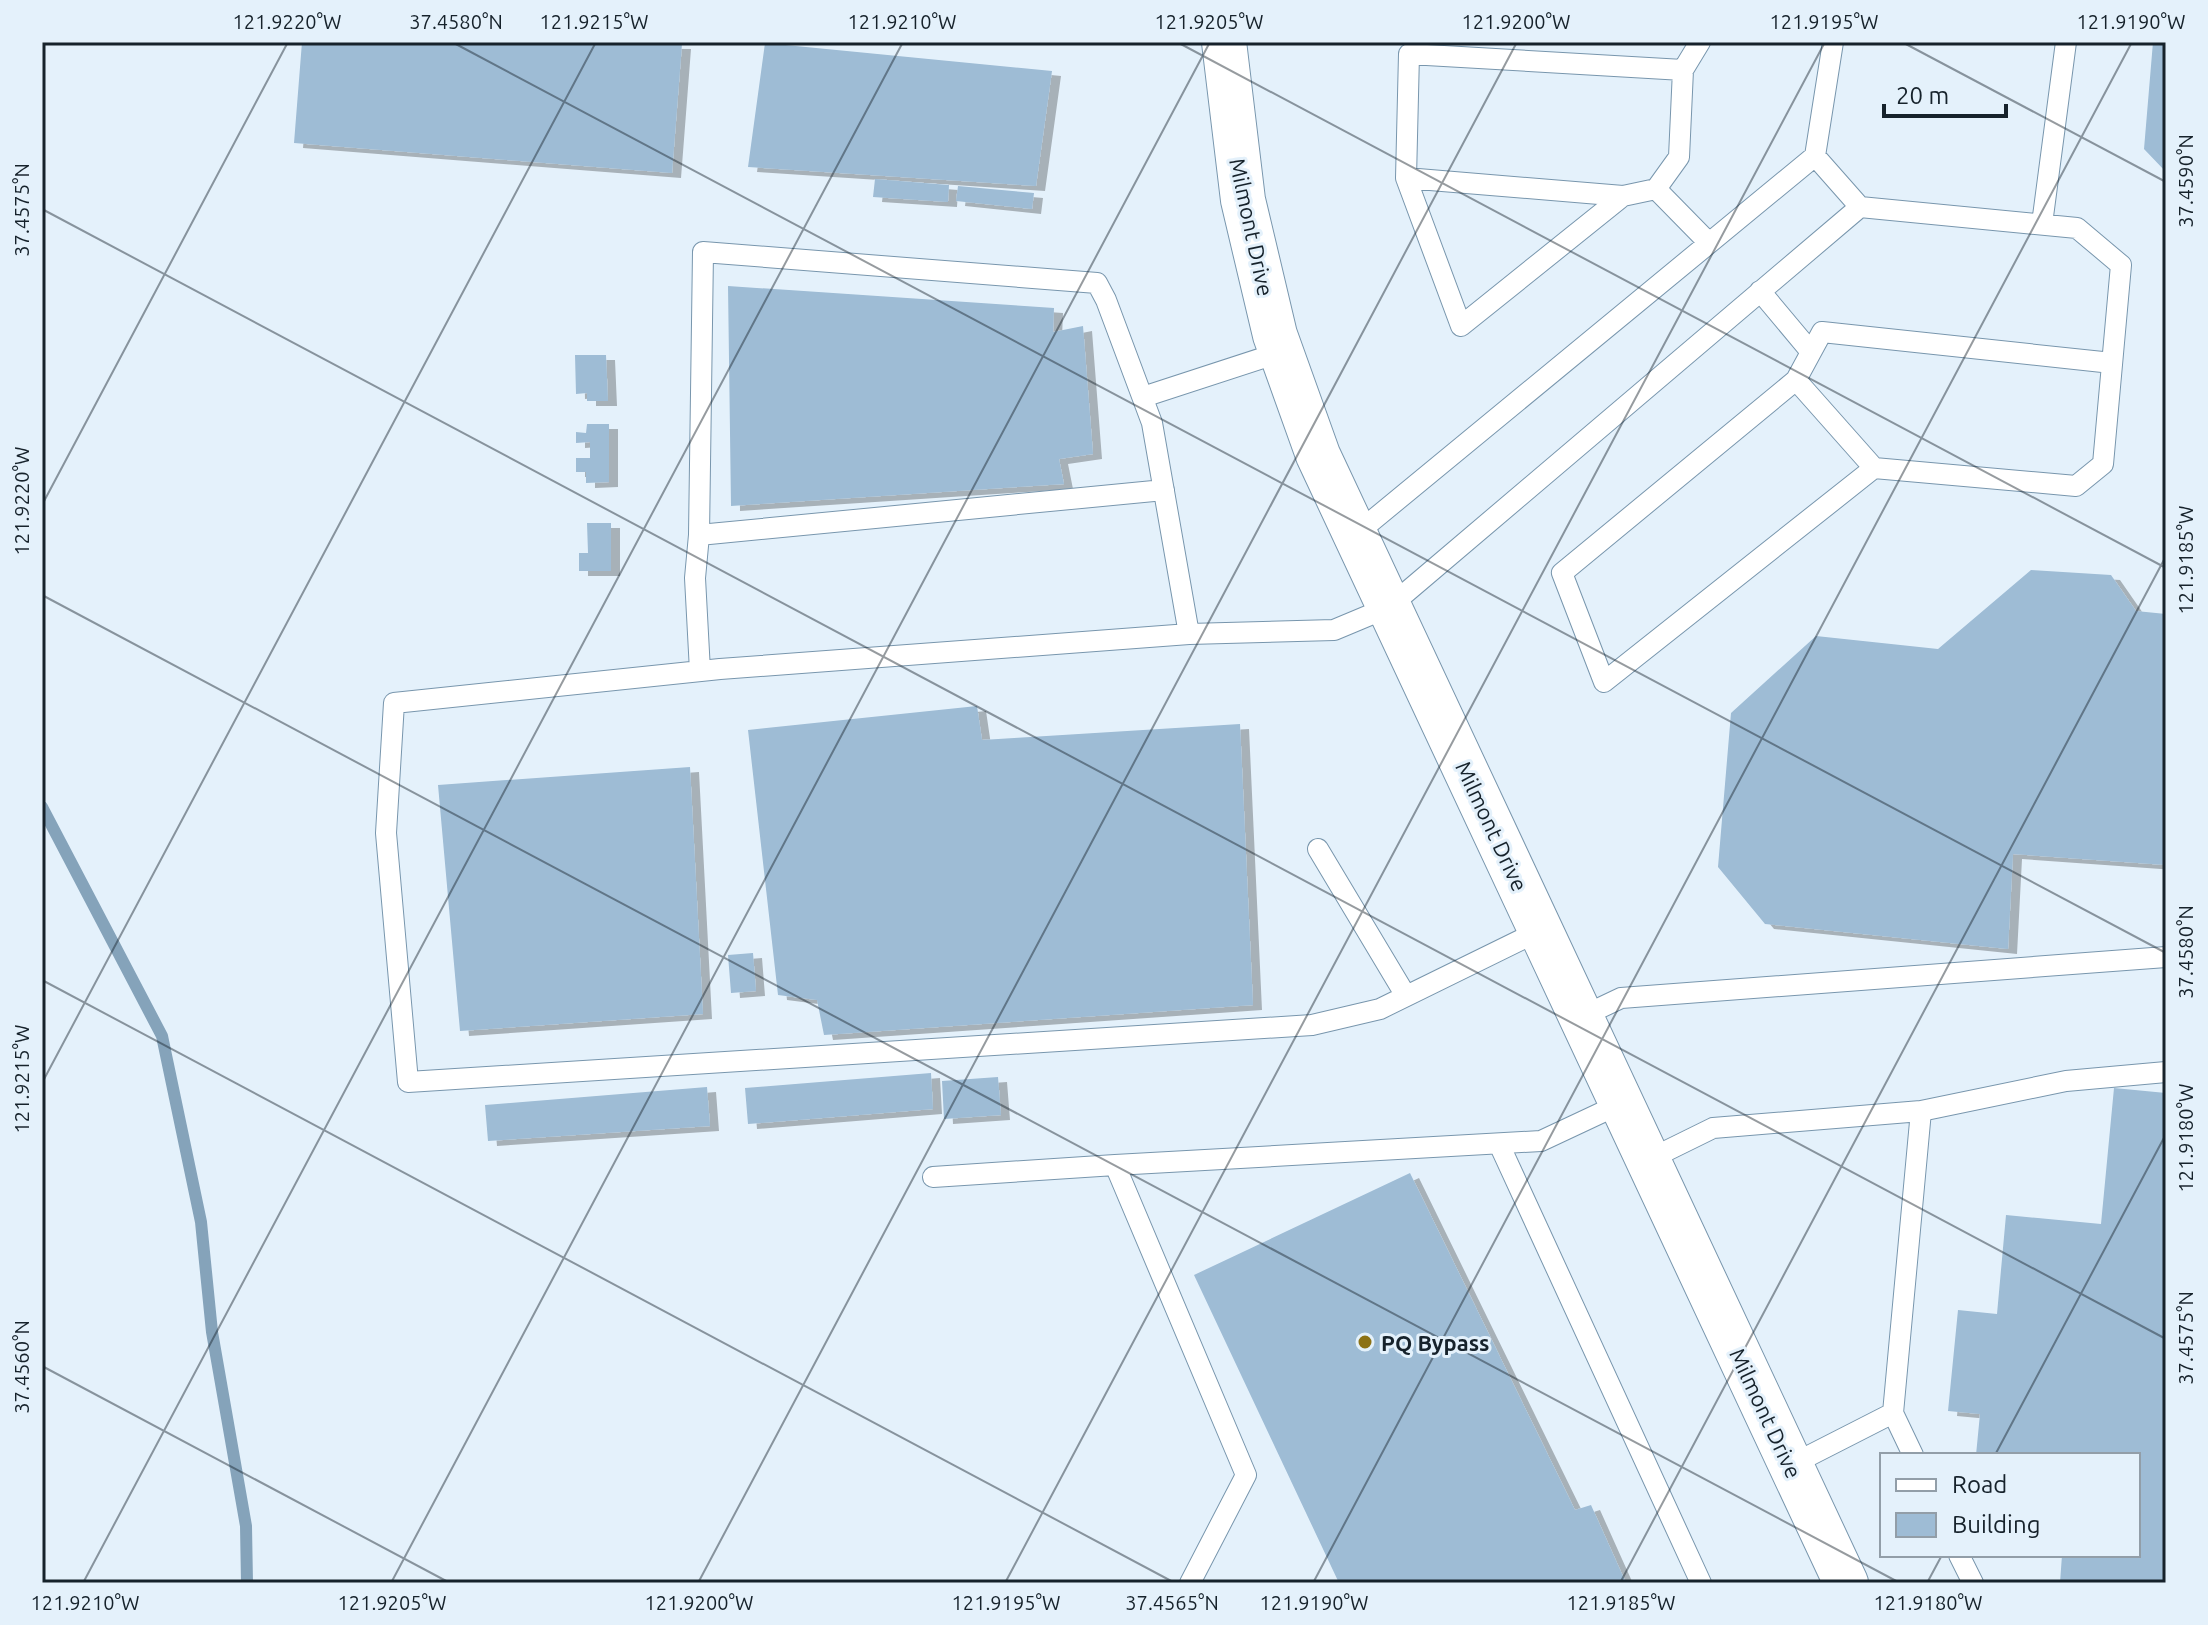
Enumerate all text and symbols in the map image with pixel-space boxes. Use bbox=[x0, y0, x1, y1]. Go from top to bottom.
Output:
text: 121.9220°W bbox=[233, 10, 341, 33]
text: 37.4580°N bbox=[409, 10, 503, 33]
text: 121.9215°W bbox=[540, 10, 648, 33]
text: 121.9210°W bbox=[848, 10, 956, 33]
text: 121.9205°W bbox=[1155, 10, 1263, 33]
text: 121.9200°W bbox=[1462, 10, 1570, 33]
text: 121.9195°W bbox=[1770, 10, 1878, 33]
text: 121.9190°W bbox=[2077, 10, 2185, 33]
scale bar bbox=[1884, 68, 2006, 118]
text: 20 m bbox=[1896, 82, 1949, 109]
text: 37.4590°N bbox=[2174, 134, 2197, 228]
street label: Milmont Drive bbox=[1225, 156, 1279, 298]
text: 37.4575°N bbox=[10, 163, 33, 257]
text: 121.9220°W bbox=[10, 447, 33, 555]
text: 121.9185°W bbox=[2174, 506, 2197, 614]
street label: Milmont Drive bbox=[1451, 757, 1533, 895]
text: 37.4580°N bbox=[2174, 905, 2197, 999]
text: 121.9215°W bbox=[10, 1025, 33, 1133]
text: 121.9180°W bbox=[2174, 1084, 2197, 1192]
text: 37.4575°N bbox=[2174, 1291, 2197, 1385]
text: 37.4560°N bbox=[10, 1320, 33, 1414]
place label: PQ Bypass bbox=[1381, 1330, 1489, 1355]
marker: PQ Bypass bbox=[1356, 1333, 1374, 1351]
street label: Milmont Drive bbox=[1725, 1344, 1807, 1482]
legend bbox=[1880, 1453, 2140, 1557]
text: Road bbox=[1952, 1471, 2007, 1498]
text: Building bbox=[1952, 1511, 2040, 1538]
text: 121.9210°W bbox=[31, 1591, 139, 1614]
text: 121.9205°W bbox=[338, 1591, 446, 1614]
text: 121.9200°W bbox=[645, 1591, 753, 1614]
text: 121.9195°W bbox=[952, 1591, 1060, 1614]
text: 37.4565°N bbox=[1125, 1591, 1219, 1614]
text: 121.9190°W bbox=[1260, 1591, 1368, 1614]
text: 121.9185°W bbox=[1567, 1591, 1675, 1614]
text: 121.9180°W bbox=[1874, 1591, 1982, 1614]

